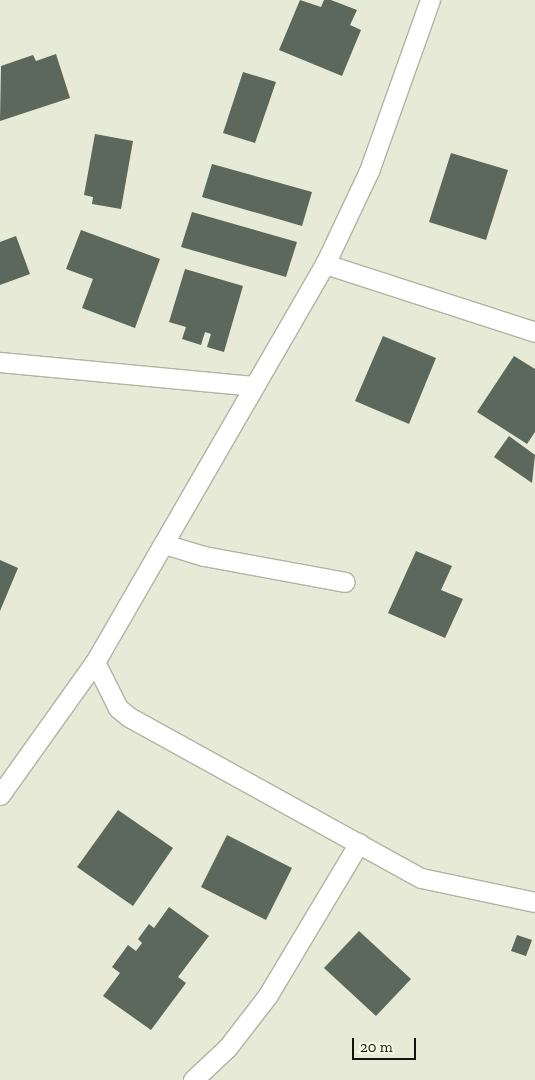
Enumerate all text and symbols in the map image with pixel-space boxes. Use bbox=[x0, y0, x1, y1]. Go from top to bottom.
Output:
scale bar bbox=[355, 1028, 419, 1060]
text: 20 m bbox=[360, 1038, 393, 1056]

